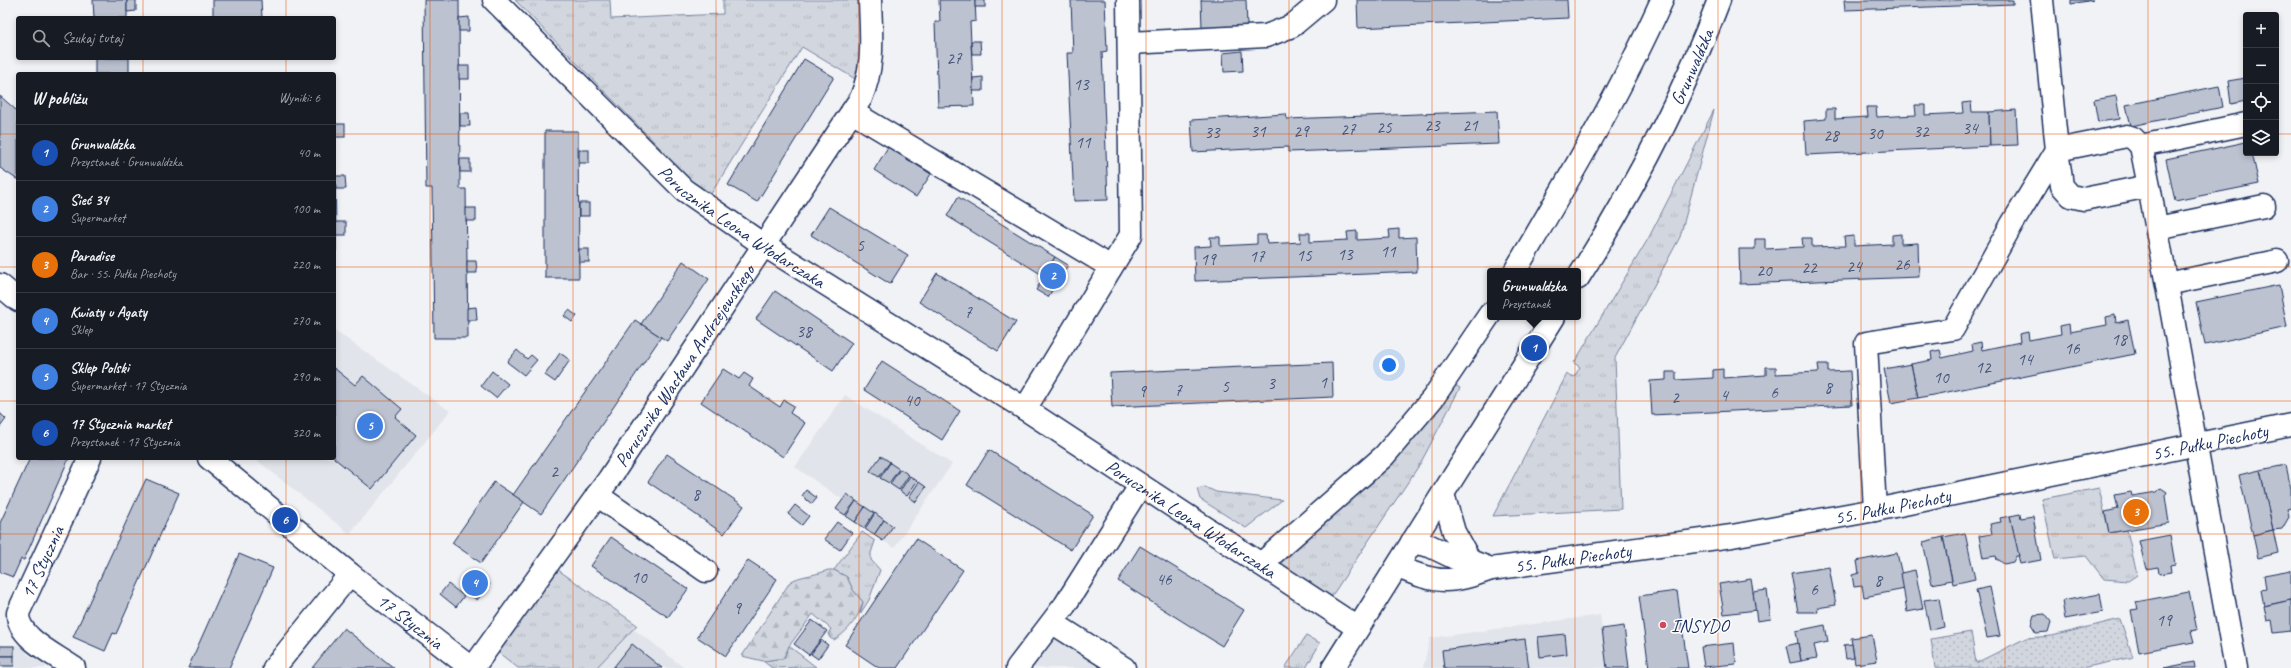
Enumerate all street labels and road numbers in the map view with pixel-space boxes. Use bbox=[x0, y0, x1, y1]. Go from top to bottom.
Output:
street label: Grunwaldzka bbox=[1665, 24, 1720, 109]
street label: Porucznika Leona Włodarczaka bbox=[653, 160, 831, 295]
street label: Porucznika Wacława Andrzejewskiego bbox=[609, 258, 762, 472]
street label: 55. Pułku Piechoty bbox=[2150, 419, 2271, 466]
street label: Porucznika Leona Włodarczaka bbox=[1101, 455, 1282, 585]
street label: 55. Pułku Piechoty bbox=[1833, 484, 1954, 530]
street label: 17 Stycznia bbox=[16, 521, 70, 602]
street label: 55. Pułku Piechoty bbox=[1513, 539, 1634, 579]
street label: 17 Stycznia bbox=[372, 589, 449, 656]

